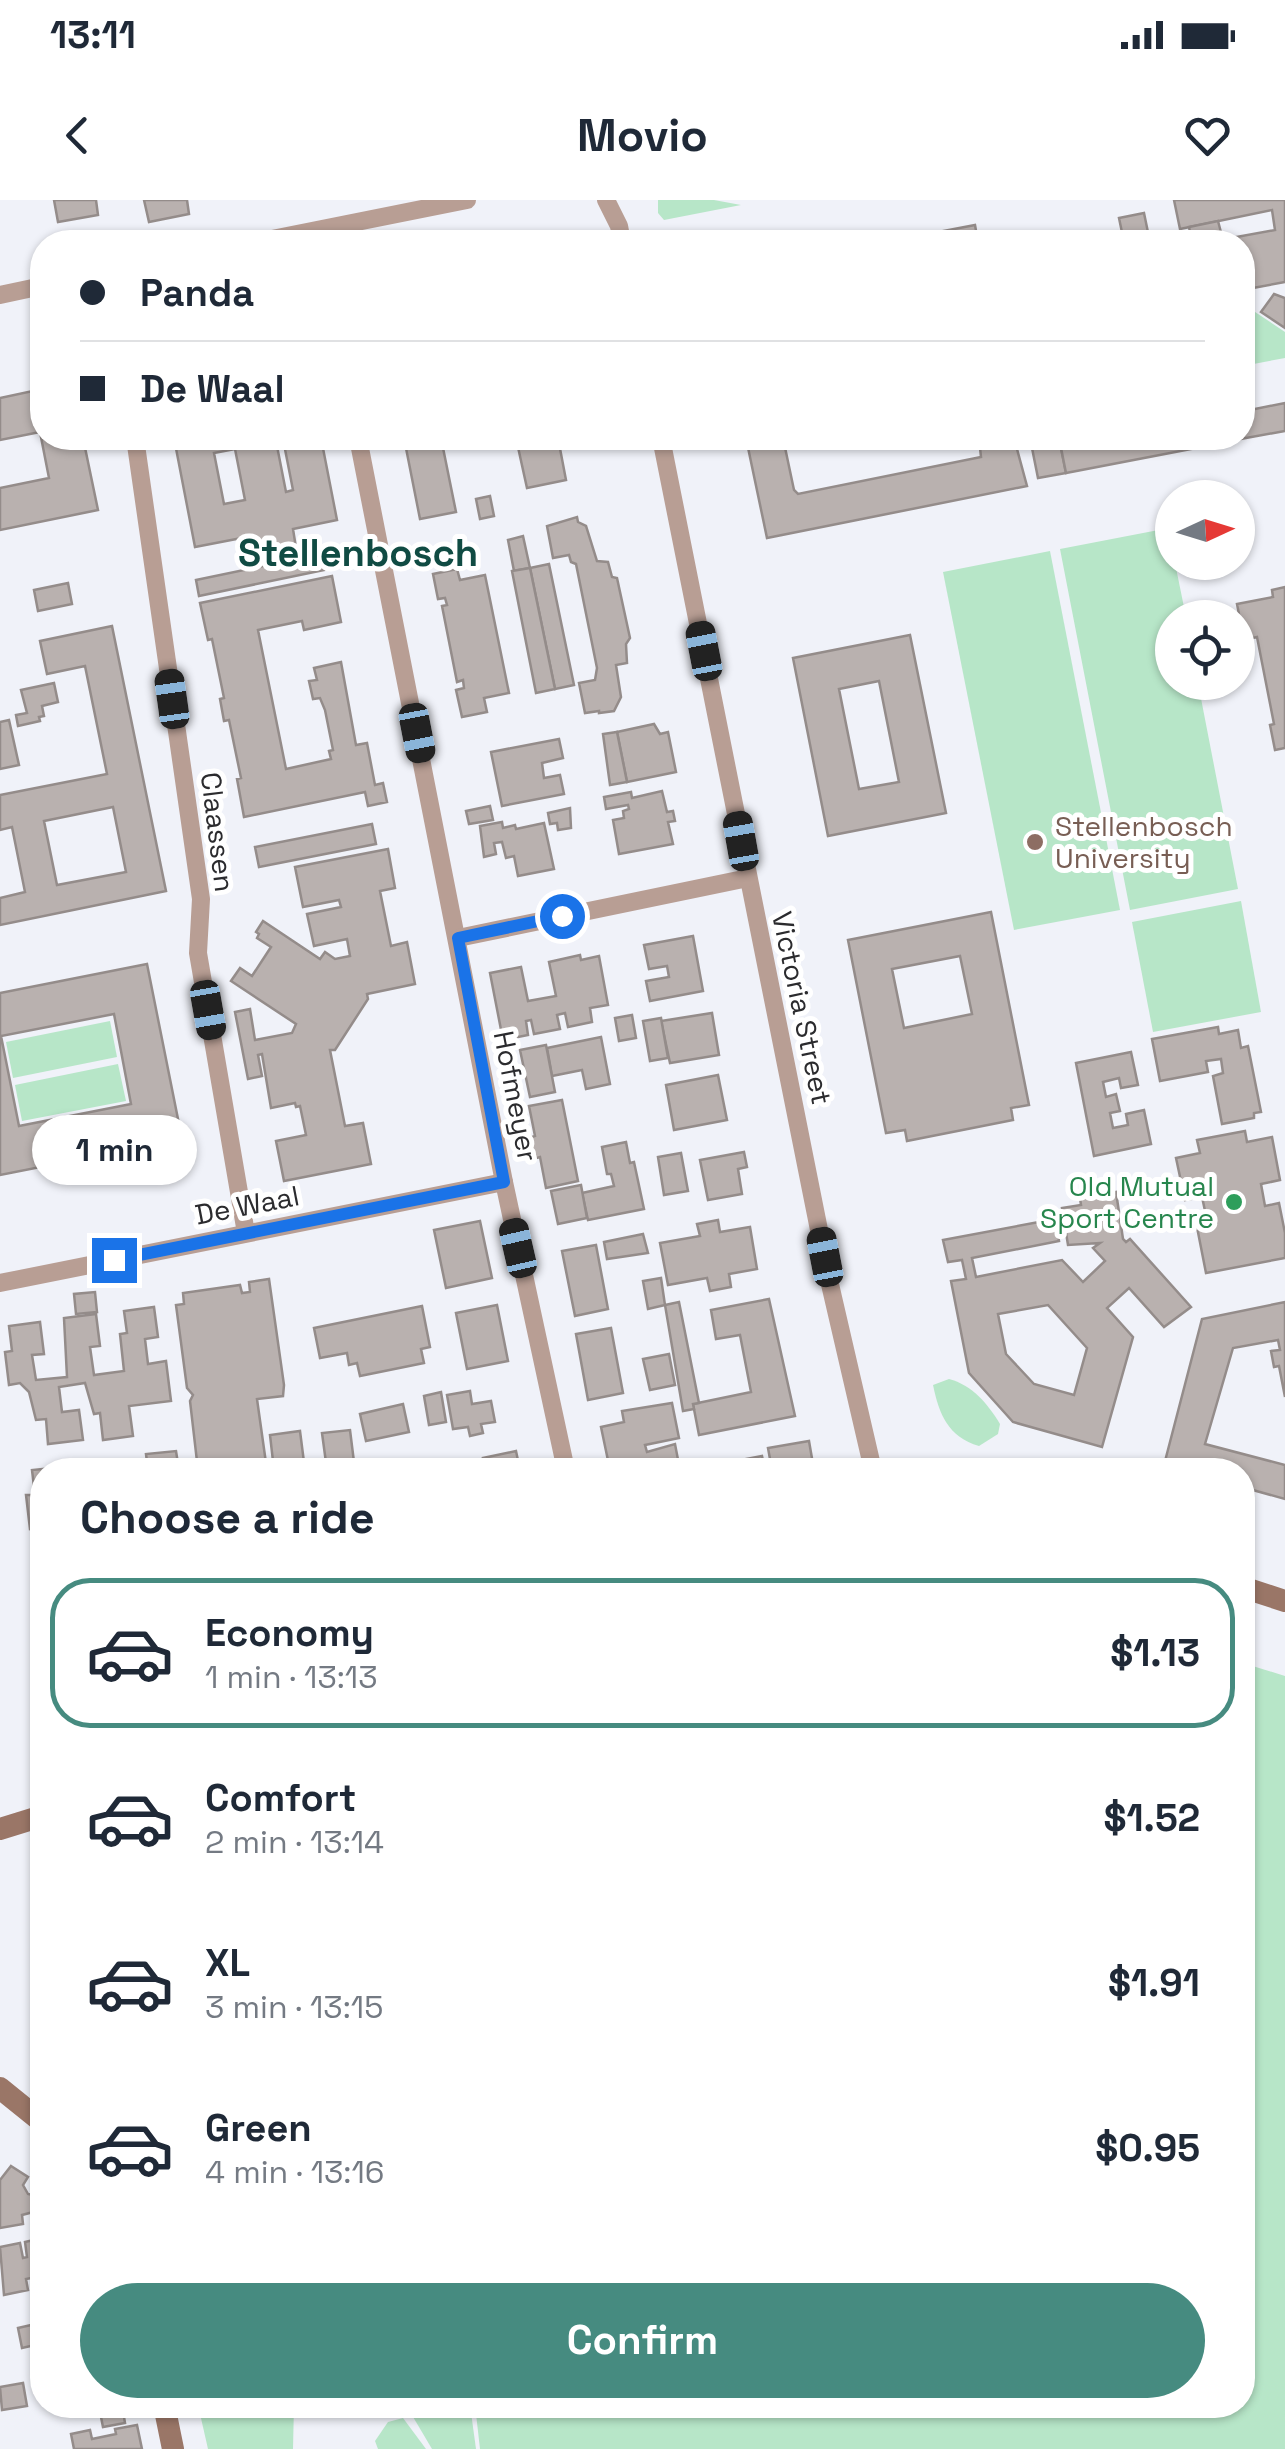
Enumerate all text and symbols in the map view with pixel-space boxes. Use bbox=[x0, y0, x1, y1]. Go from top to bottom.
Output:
text: 13:11 bbox=[50, 11, 136, 59]
text: Movio bbox=[577, 107, 708, 164]
icon: back bbox=[50, 108, 105, 163]
icon: heart bbox=[1180, 108, 1235, 163]
text: Panda bbox=[140, 269, 254, 317]
text: De Waal bbox=[140, 365, 285, 413]
north arrow bbox=[1155, 480, 1255, 580]
map controls bbox=[1155, 480, 1255, 700]
district label: Stellenbosch bbox=[238, 529, 478, 577]
button: locate bbox=[1155, 600, 1255, 700]
car bbox=[684, 619, 724, 683]
car bbox=[153, 667, 191, 731]
car bbox=[397, 701, 437, 765]
street label: Claassen bbox=[193, 770, 243, 894]
place label: Stellenbosch University bbox=[1055, 808, 1233, 876]
car bbox=[721, 809, 761, 873]
marker: Stellenbosch University bbox=[1024, 831, 1046, 853]
route start bbox=[540, 894, 585, 939]
street label: Victoria Street bbox=[764, 908, 840, 1108]
car bbox=[188, 978, 228, 1042]
street label: Hofmeyer bbox=[486, 1028, 546, 1164]
callout: 1 min bbox=[32, 1115, 196, 1185]
text: 1 min bbox=[75, 1130, 154, 1170]
place label: Old Mutual Sport Centre bbox=[1040, 1168, 1214, 1236]
street label: De Waal bbox=[192, 1177, 302, 1233]
marker: Old Mutual Sport Centre bbox=[1223, 1191, 1245, 1213]
car bbox=[497, 1215, 539, 1281]
car bbox=[805, 1225, 845, 1289]
route end bbox=[92, 1238, 137, 1283]
text: Choose a ride bbox=[80, 1489, 375, 1546]
icon: car bbox=[85, 1608, 175, 1698]
text: Economy bbox=[205, 1609, 374, 1657]
text: $1.13 bbox=[1110, 1629, 1200, 1677]
text: 1 min · 13:13 bbox=[205, 1657, 378, 1697]
icon: car bbox=[85, 1773, 175, 1863]
text: Comfort bbox=[205, 1774, 356, 1822]
text: $1.52 bbox=[1103, 1794, 1200, 1842]
text: 2 min · 13:14 bbox=[205, 1822, 384, 1862]
icon: car bbox=[85, 1938, 175, 2028]
text: XL bbox=[205, 1939, 250, 1987]
text: $1.91 bbox=[1108, 1959, 1200, 2007]
text: 3 min · 13:15 bbox=[205, 1987, 383, 2027]
icon: car bbox=[85, 2103, 175, 2193]
text: Green bbox=[205, 2104, 312, 2152]
text: $0.95 bbox=[1095, 2124, 1200, 2172]
text: 4 min · 13:16 bbox=[205, 2152, 384, 2192]
button: Confirm bbox=[80, 2283, 1205, 2398]

